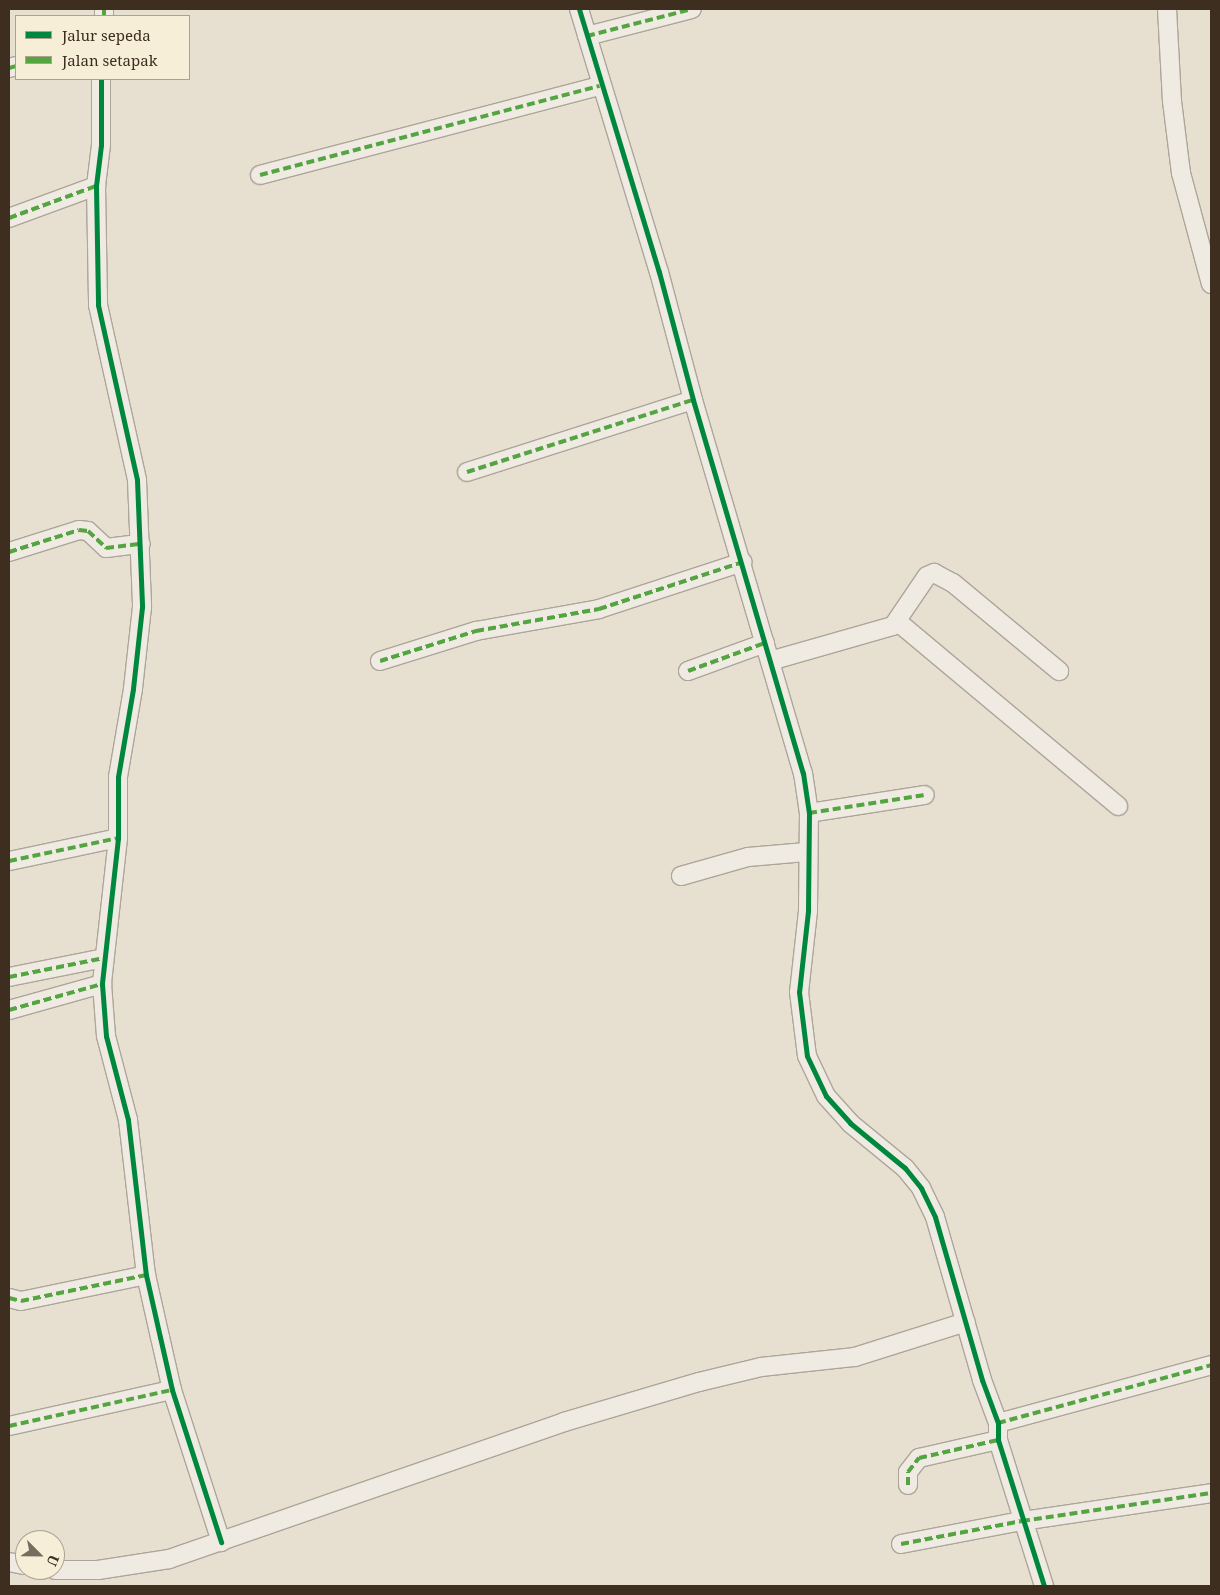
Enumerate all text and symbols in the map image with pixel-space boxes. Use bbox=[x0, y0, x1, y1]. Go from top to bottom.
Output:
legend bbox=[15, 15, 190, 80]
text: Jalur sepeda bbox=[62, 25, 151, 45]
text: Jalan setapak bbox=[62, 50, 157, 70]
north arrow bbox=[15, 1530, 65, 1580]
text: U bbox=[43, 1552, 64, 1569]

